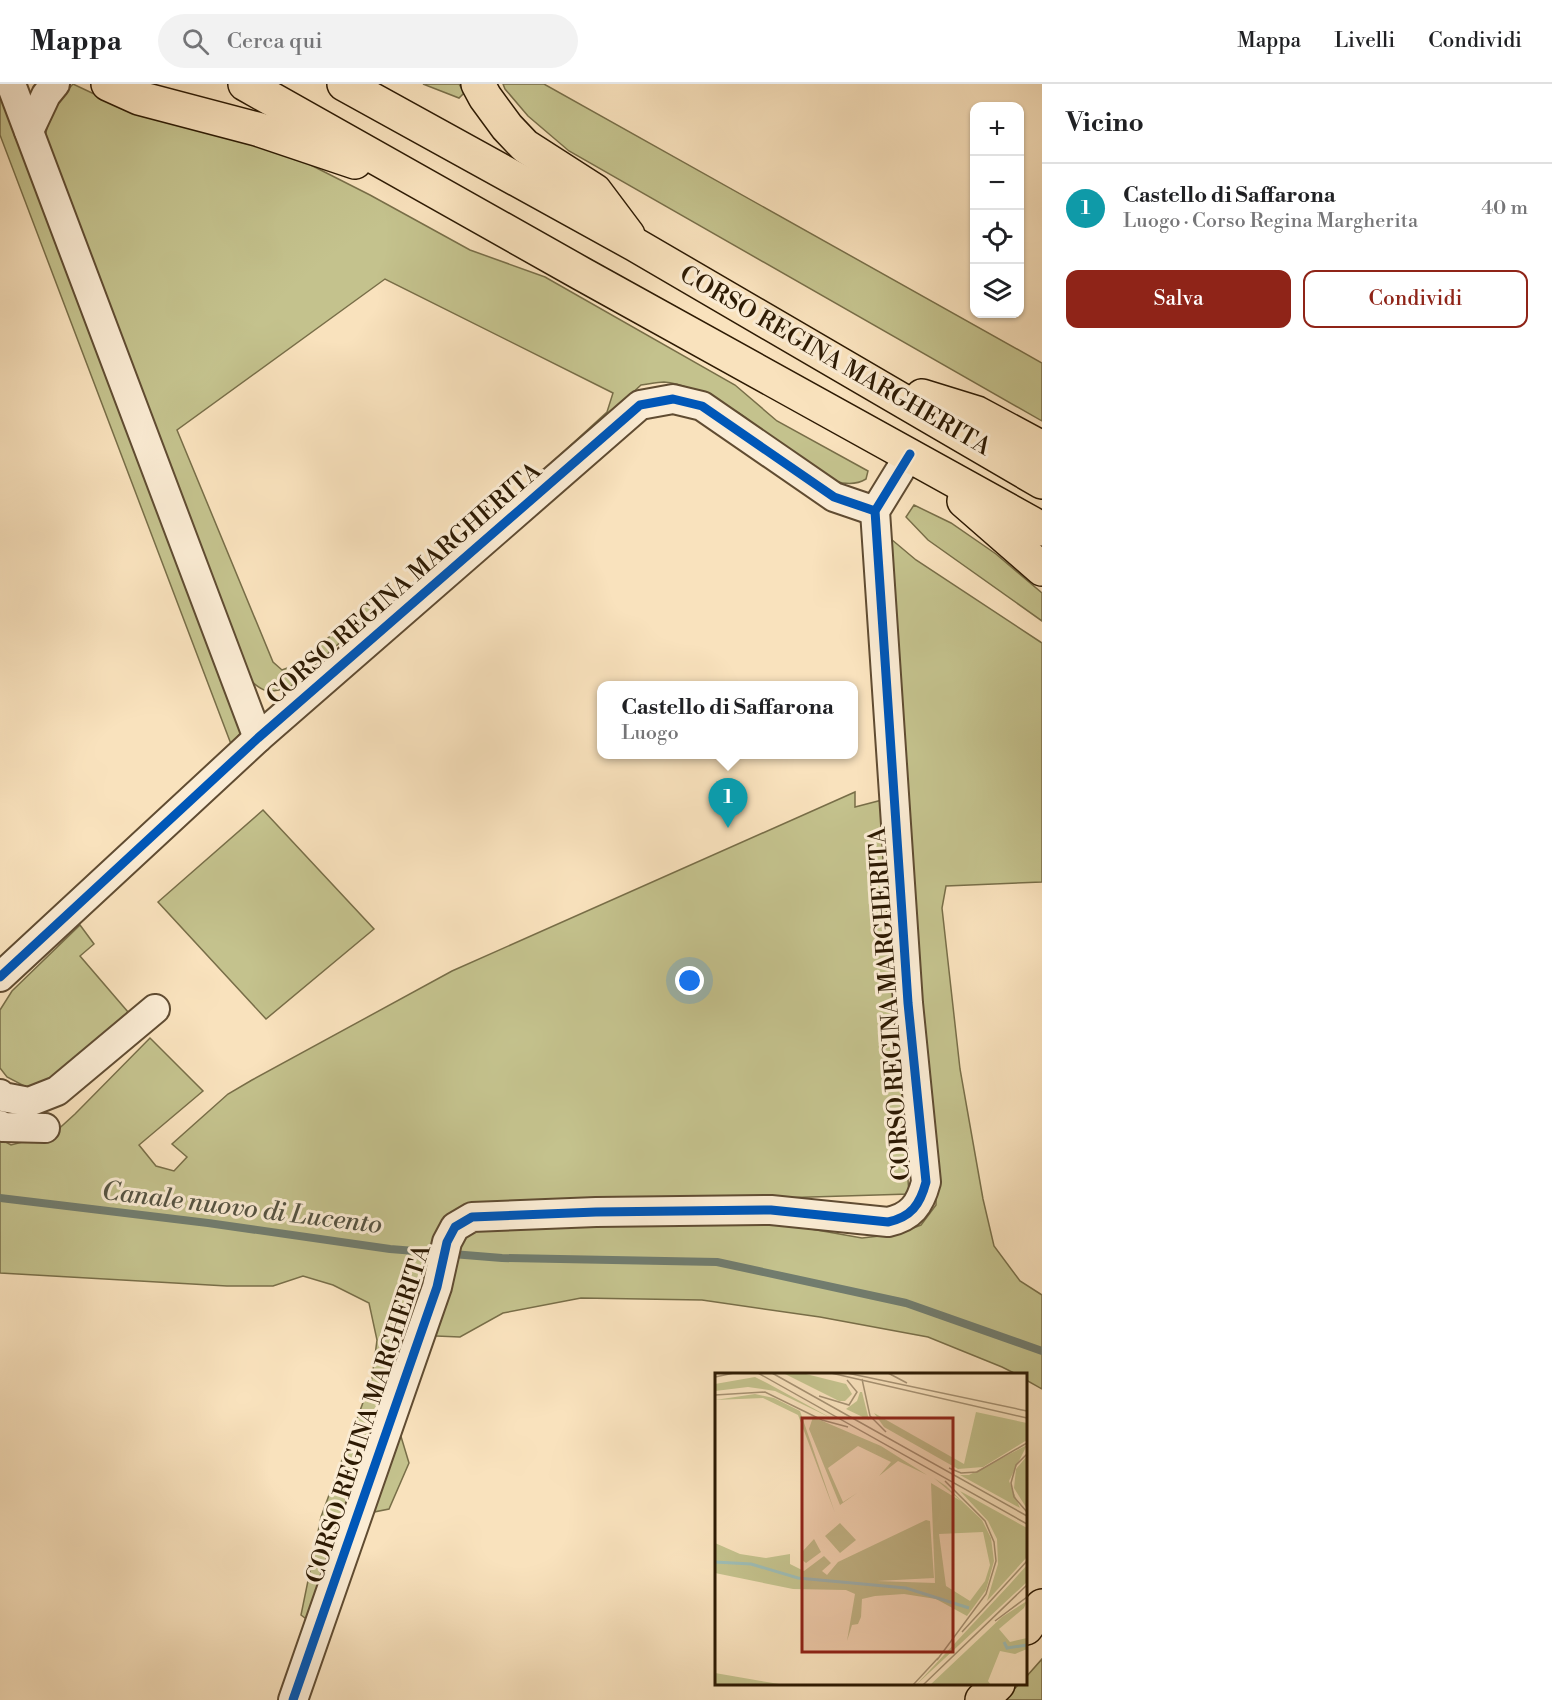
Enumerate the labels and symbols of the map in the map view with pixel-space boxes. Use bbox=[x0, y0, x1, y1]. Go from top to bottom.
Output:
street label: CORSO REGINA MARGHERITA bbox=[674, 259, 996, 463]
street label: CORSO REGINA MARGHERITA bbox=[260, 456, 548, 712]
pin: 1 bbox=[708, 778, 748, 828]
street label: CORSO REGINA MARGHERITA bbox=[863, 826, 917, 1182]
your location bbox=[675, 966, 704, 995]
water label: Canale nuovo di Lucento bbox=[100, 1175, 384, 1241]
street label: CORSO REGINA MARGHERITA bbox=[300, 1240, 438, 1587]
inset map bbox=[715, 1373, 1027, 1685]

